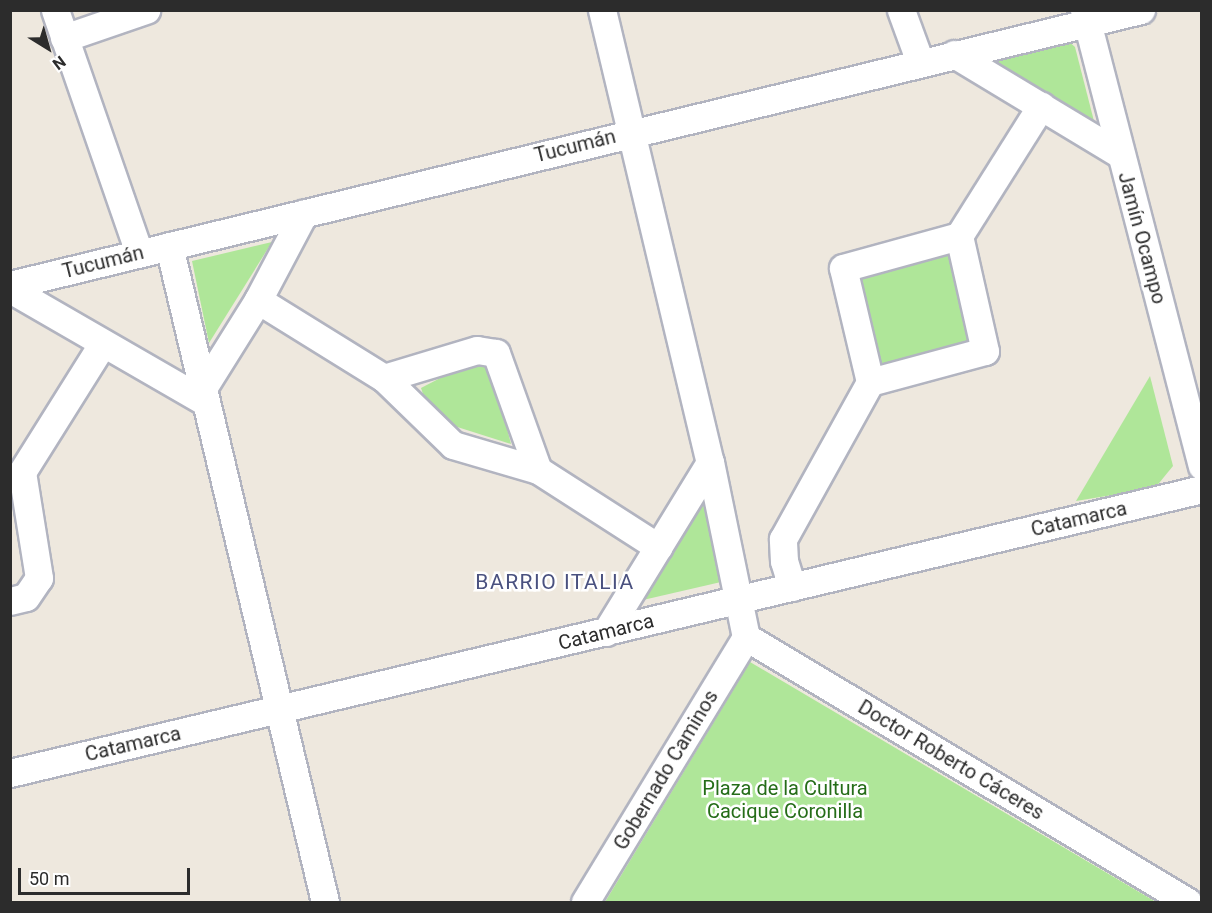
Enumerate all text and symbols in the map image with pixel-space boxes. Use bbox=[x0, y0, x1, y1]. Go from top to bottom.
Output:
north arrow bbox=[18, 18, 78, 78]
text: N bbox=[49, 52, 69, 74]
street label: Tucumán bbox=[532, 124, 618, 168]
street label: Jamín Ocampo bbox=[1113, 169, 1171, 307]
street label: Tucumán bbox=[60, 240, 146, 284]
street label: Catamarca bbox=[1029, 496, 1129, 542]
district label: BARRIO ITALIA bbox=[475, 569, 635, 595]
street label: Catamarca bbox=[556, 609, 656, 655]
street label: Gobernado Caminos bbox=[609, 686, 723, 854]
street label: Doctor Roberto Cáceres bbox=[854, 695, 1048, 825]
street label: Catamarca bbox=[83, 721, 183, 767]
park label: Plaza de la Cultura Cacique Coronilla bbox=[702, 777, 868, 824]
scale bar bbox=[21, 856, 194, 894]
text: 50 m bbox=[29, 868, 69, 889]

